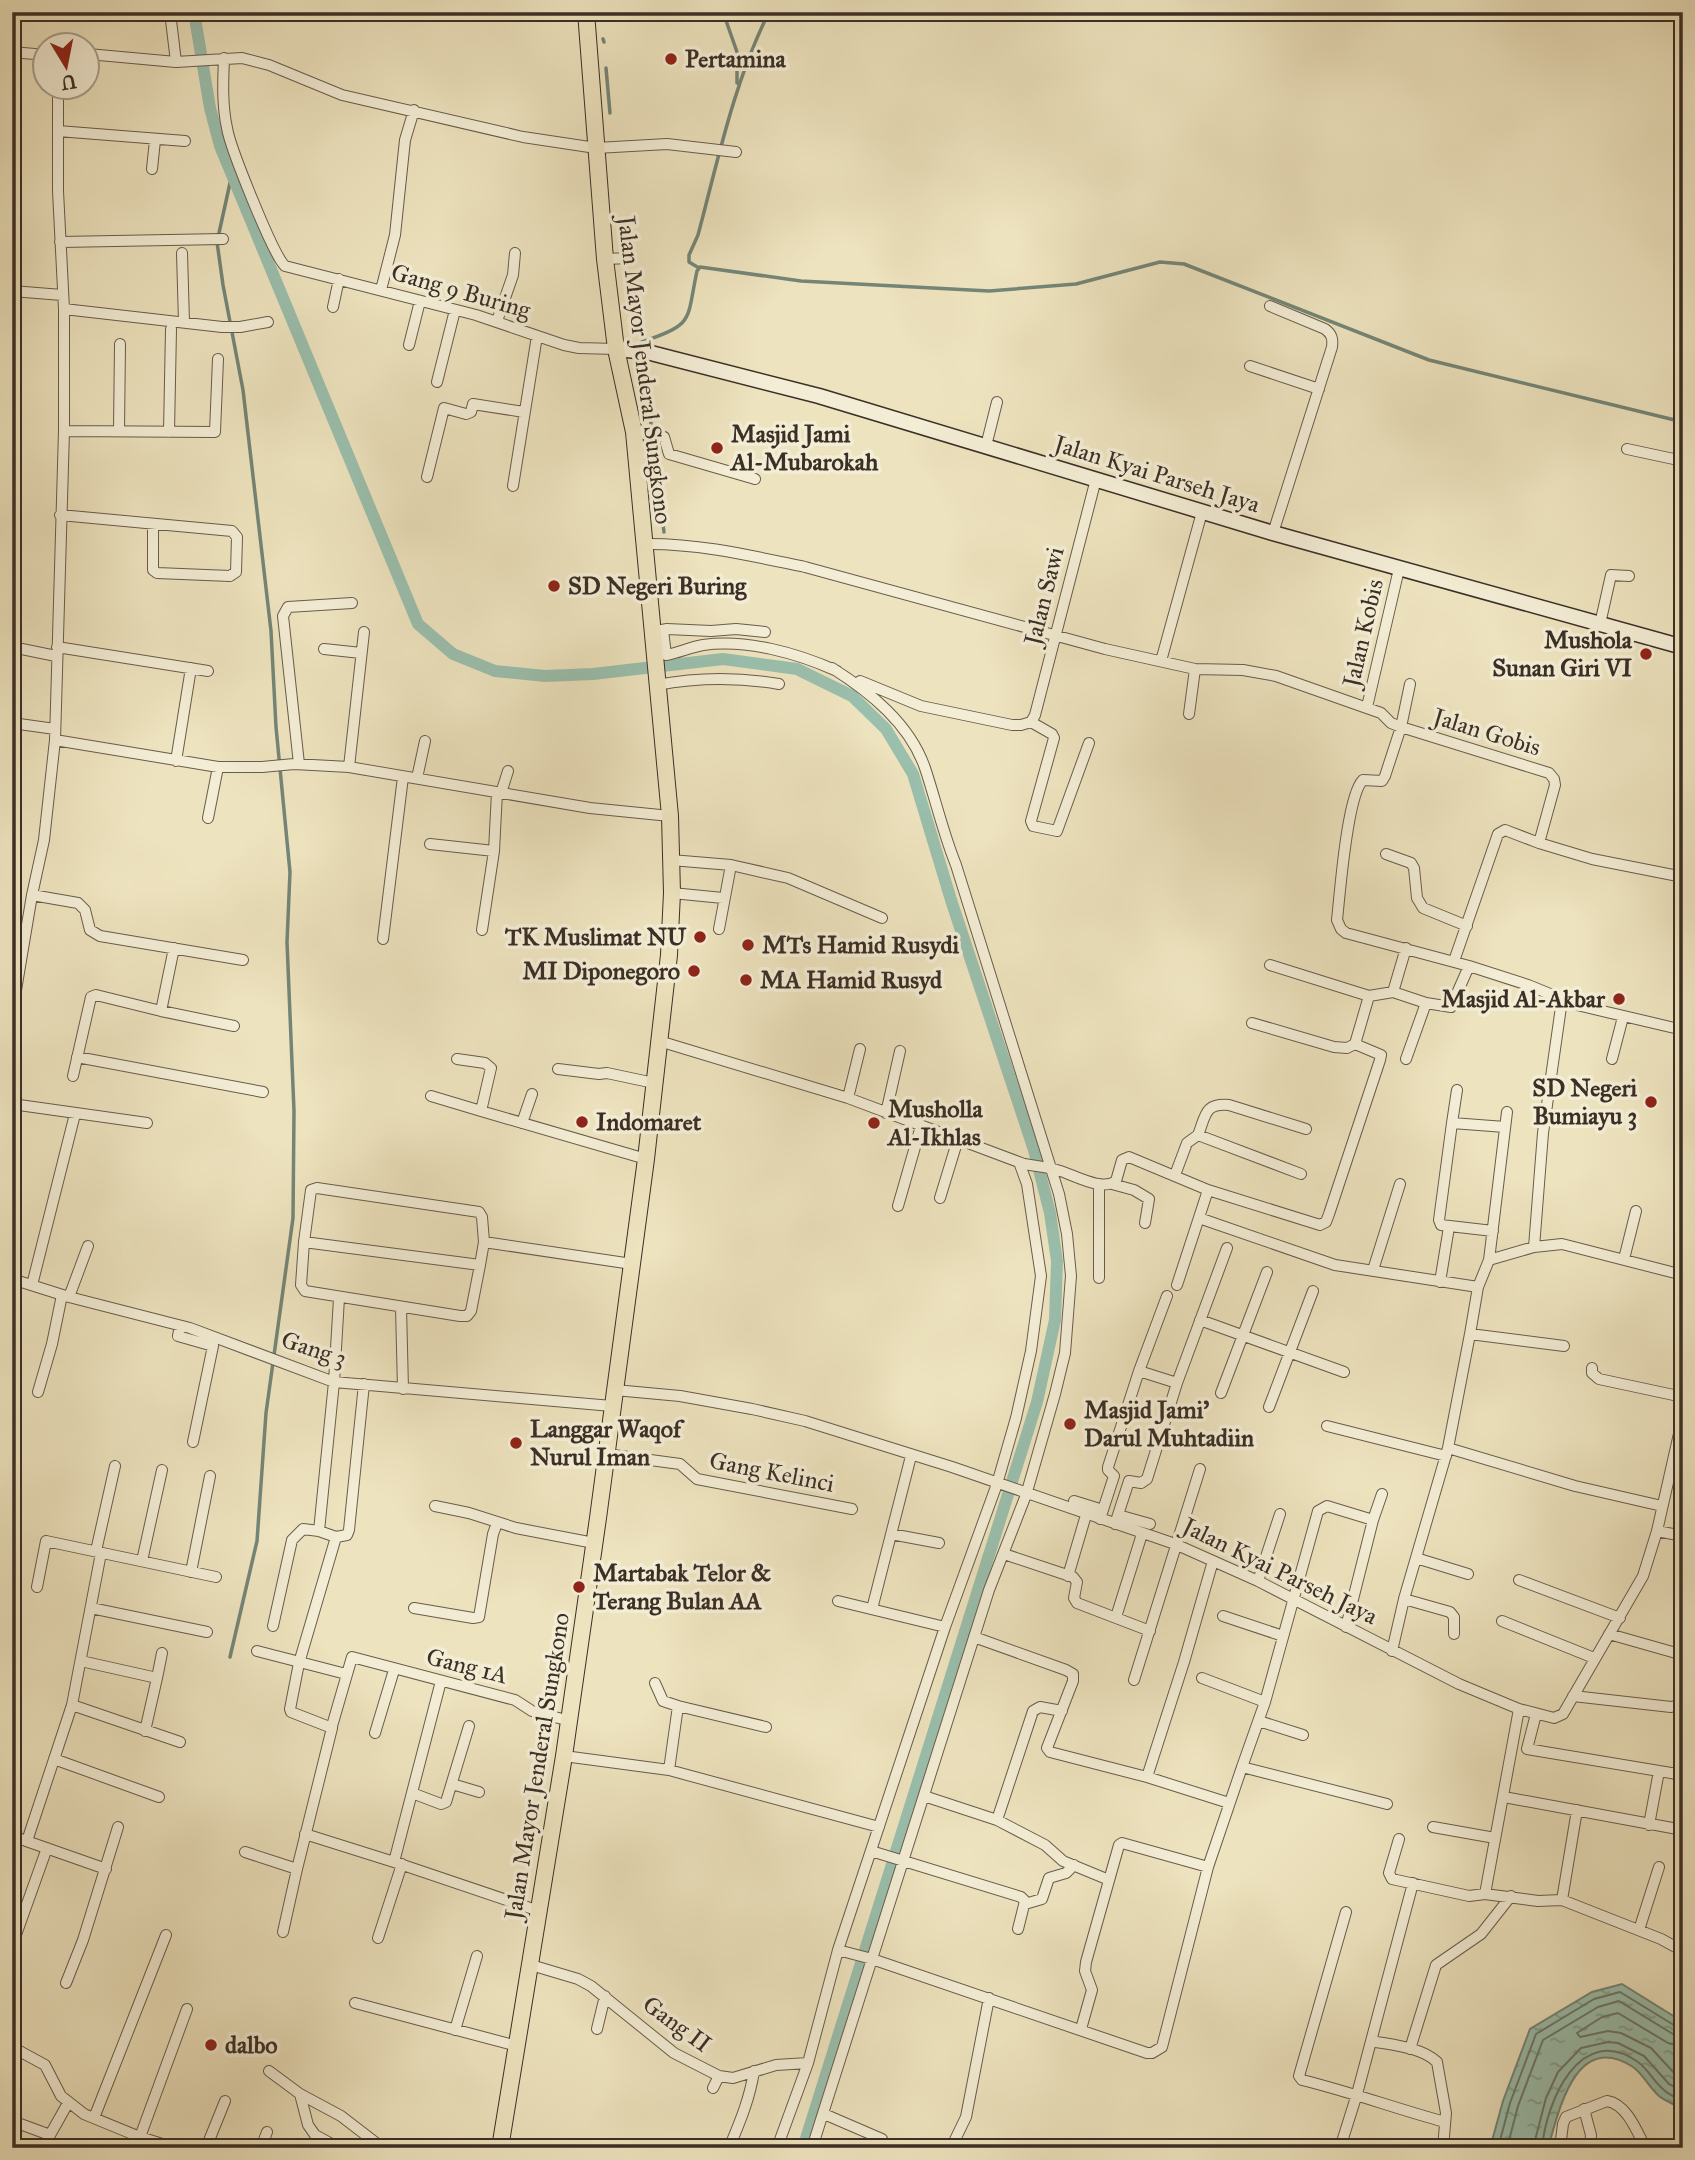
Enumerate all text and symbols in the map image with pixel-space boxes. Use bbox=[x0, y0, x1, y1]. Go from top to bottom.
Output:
north arrow bbox=[32, 32, 102, 102]
place label: Pertamina bbox=[685, 44, 787, 74]
marker: Pertamina bbox=[663, 51, 679, 67]
text: U bbox=[59, 70, 78, 95]
street label: Jalan Mayor Jenderal Sungkono bbox=[611, 211, 679, 526]
street label: Gang 9 Buring bbox=[388, 257, 535, 325]
place label: Masjid Jami Al-Mubarokah bbox=[729, 419, 879, 477]
street label: Jalan Kyai Parseh Jaya bbox=[1048, 428, 1264, 520]
marker: Masjid Jami Al-Mubarokah bbox=[709, 440, 725, 456]
street label: Jalan Sawi bbox=[1017, 543, 1071, 651]
place label: SD Negeri Buring bbox=[568, 571, 747, 601]
street label: Jalan Kobis bbox=[1335, 576, 1390, 693]
marker: SD Negeri Buring bbox=[546, 578, 562, 594]
place label: Mushola Sunan Giri VI bbox=[1492, 625, 1633, 683]
marker: Mushola Sunan Giri VI bbox=[1638, 646, 1654, 662]
street label: Jalan Gobis bbox=[1427, 701, 1544, 763]
place label: TK Muslimat NU bbox=[504, 922, 687, 952]
marker: TK Muslimat NU bbox=[692, 929, 708, 945]
place label: MTs Hamid Rusydi bbox=[762, 930, 960, 960]
marker: MTs Hamid Rusydi bbox=[740, 937, 756, 953]
place label: MI Diponegoro bbox=[522, 956, 680, 986]
marker: MI Diponegoro bbox=[686, 963, 702, 979]
place label: MA Hamid Rusyd bbox=[760, 965, 943, 995]
marker: MA Hamid Rusyd bbox=[738, 972, 754, 988]
place label: Masjid Al-Akbar bbox=[1441, 984, 1606, 1014]
marker: Masjid Al-Akbar bbox=[1611, 991, 1627, 1007]
place label: SD Negeri Bumiayu 3 bbox=[1532, 1073, 1637, 1131]
place label: Musholla Al-Ikhlas bbox=[886, 1094, 983, 1152]
marker: SD Negeri Bumiayu 3 bbox=[1643, 1094, 1659, 1110]
place label: Indomaret bbox=[596, 1107, 702, 1137]
marker: Indomaret bbox=[574, 1114, 590, 1130]
marker: Musholla Al-Ikhlas bbox=[866, 1115, 882, 1131]
street label: Gang 3 bbox=[278, 1324, 350, 1374]
place label: Masjid Jami' Darul Muhtadiin bbox=[1084, 1395, 1254, 1453]
place label: Langgar Waqof Nurul Iman bbox=[530, 1414, 685, 1472]
marker: Masjid Jami' Darul Muhtadiin bbox=[1062, 1416, 1078, 1432]
marker: Langgar Waqof Nurul Iman bbox=[508, 1435, 524, 1451]
street label: Gang Kelinci bbox=[707, 1445, 837, 1499]
street label: Jalan Kyai Parseh Jaya bbox=[1175, 1509, 1383, 1632]
place label: Martabak Telor & Terang Bulan AA bbox=[592, 1558, 771, 1616]
marker: Martabak Telor & Terang Bulan AA bbox=[571, 1579, 587, 1595]
street label: Jalan Mayor Jenderal Sungkono bbox=[497, 1610, 576, 1925]
street label: Gang 1A bbox=[423, 1641, 511, 1691]
street label: Gang II bbox=[637, 1989, 717, 2059]
place label: dalbo bbox=[225, 2030, 278, 2060]
marker: dalbo bbox=[203, 2037, 219, 2053]

